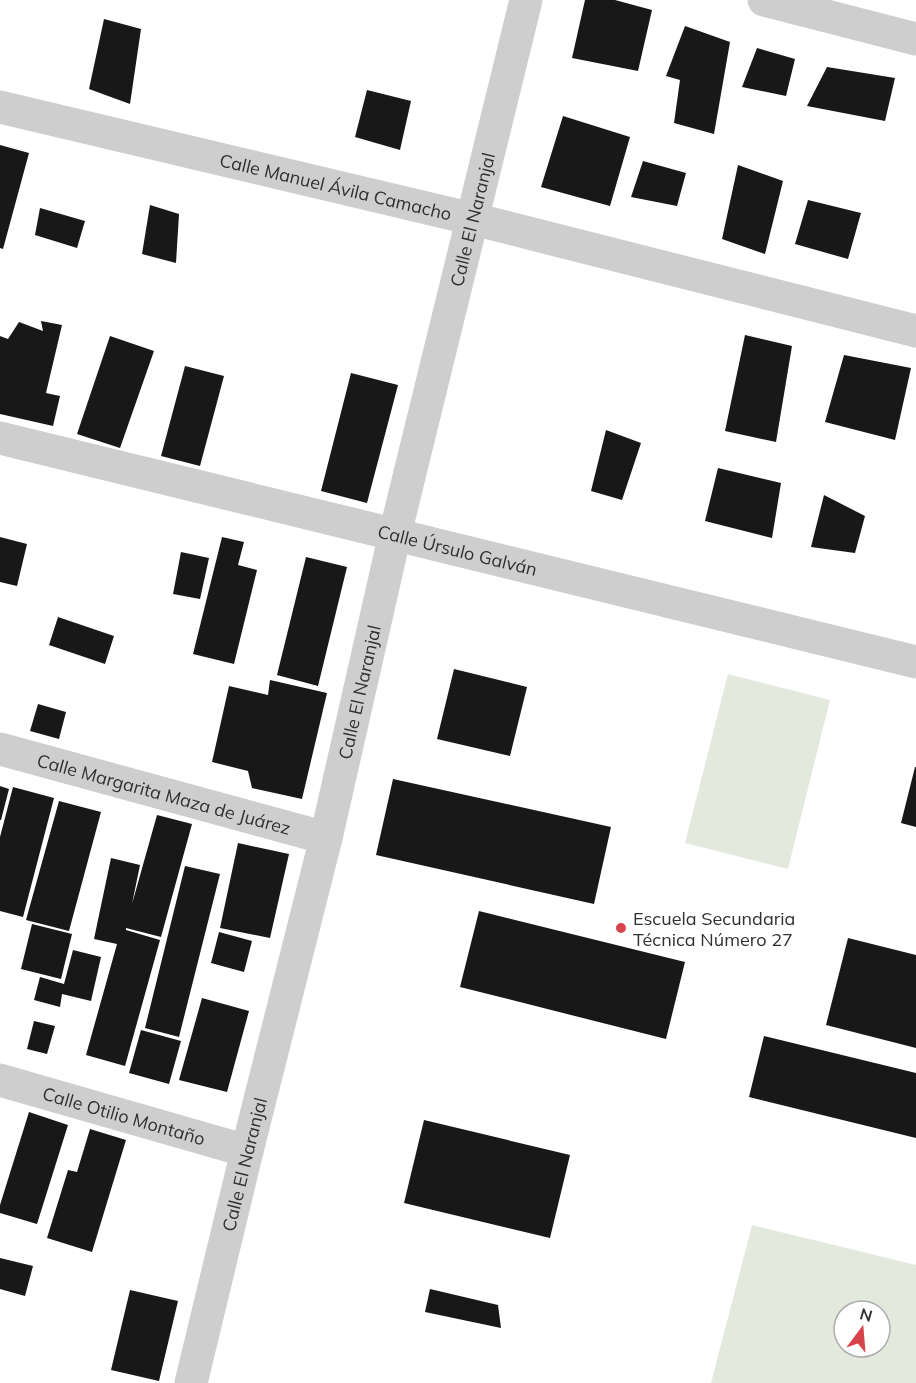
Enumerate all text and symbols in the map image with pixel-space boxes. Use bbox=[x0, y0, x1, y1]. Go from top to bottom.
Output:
street label: Calle Manuel Ávila Camacho bbox=[217, 148, 454, 225]
street label: Calle El Naranjal bbox=[445, 150, 500, 289]
street label: Calle Úrsulo Galván bbox=[375, 519, 540, 580]
street label: Calle El Naranjal bbox=[333, 623, 385, 762]
street label: Calle Margarita Maza de Juárez bbox=[35, 748, 293, 839]
place label: Escuela Secundaria Técnica Número 27 bbox=[633, 907, 795, 951]
marker: Escuela Secundaria Técnica Número 27 bbox=[614, 921, 628, 935]
street label: Calle Otilio Montaño bbox=[40, 1081, 208, 1150]
street label: Calle El Naranjal bbox=[217, 1095, 272, 1234]
north arrow bbox=[832, 1299, 892, 1359]
text: N bbox=[858, 1303, 875, 1326]

